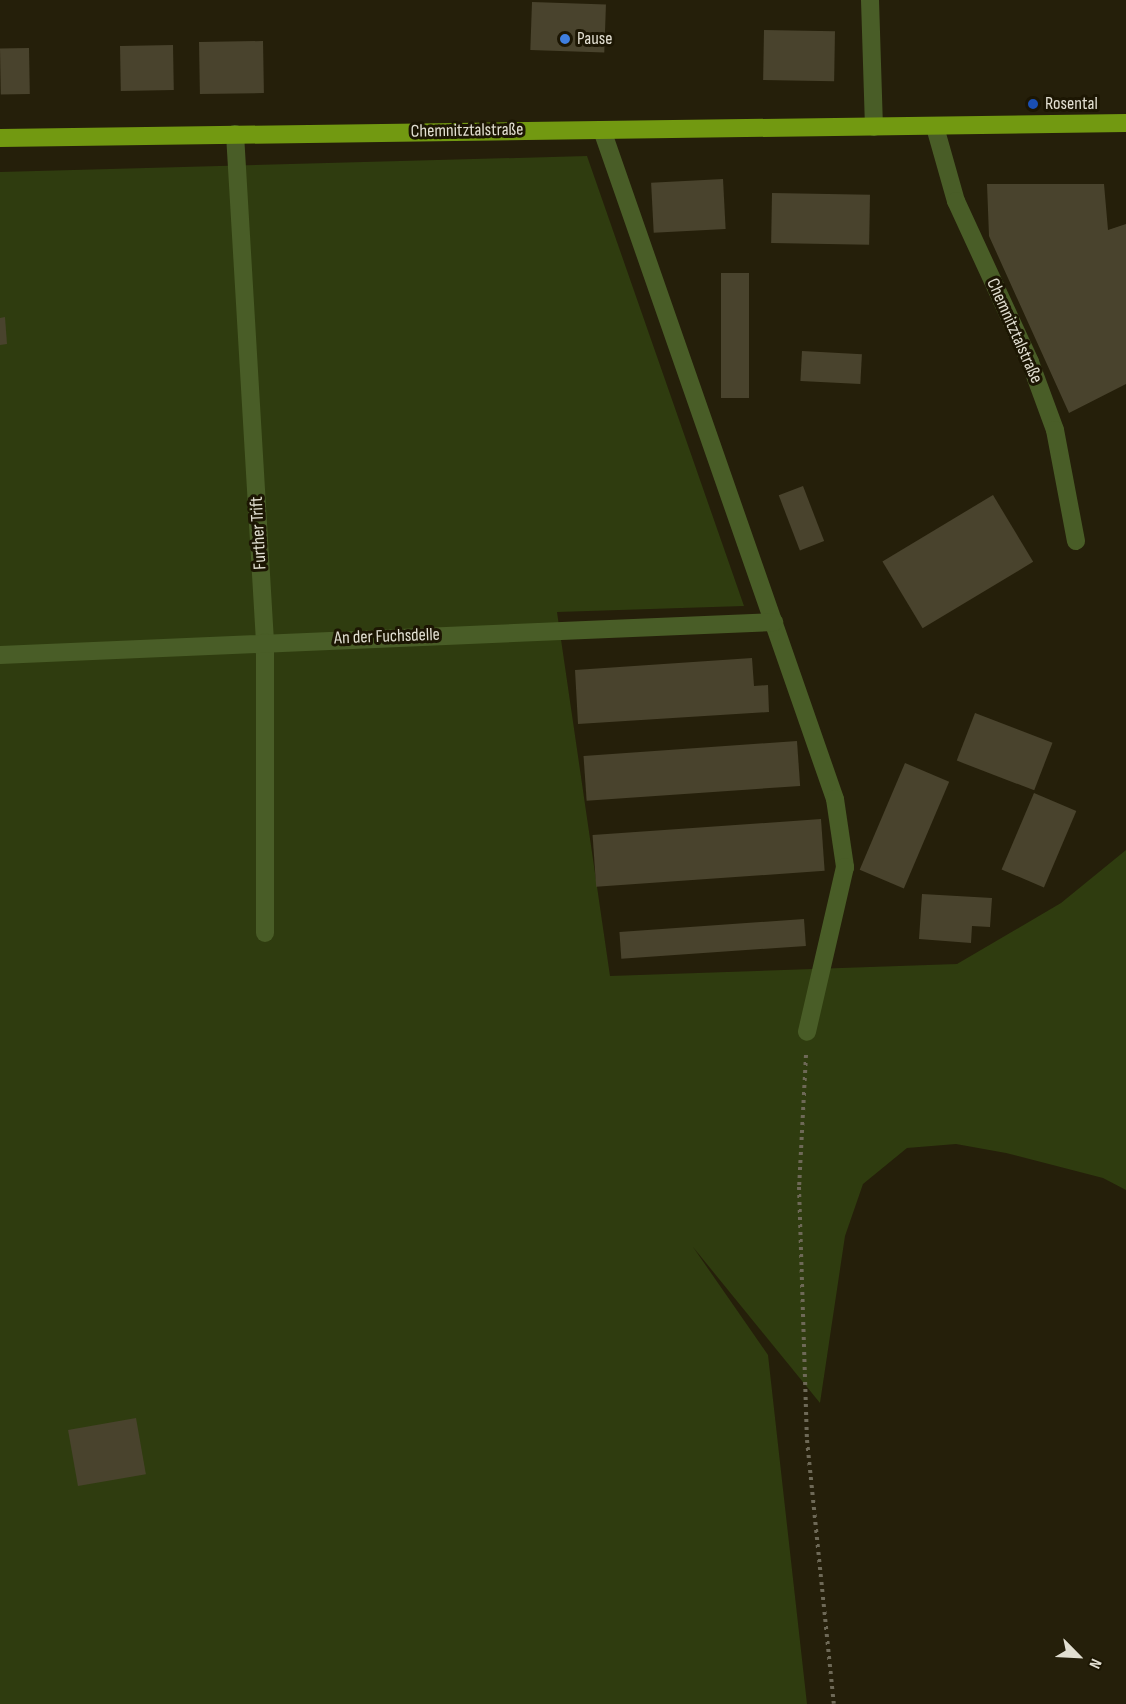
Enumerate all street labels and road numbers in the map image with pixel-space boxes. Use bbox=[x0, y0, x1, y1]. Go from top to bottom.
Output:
street label: Chemnitztalstraße bbox=[411, 119, 523, 143]
street label: Chemnitztalstraße bbox=[981, 275, 1047, 387]
street label: Further Trift bbox=[246, 496, 272, 570]
street label: An der Fuchsdelle bbox=[334, 624, 440, 650]

